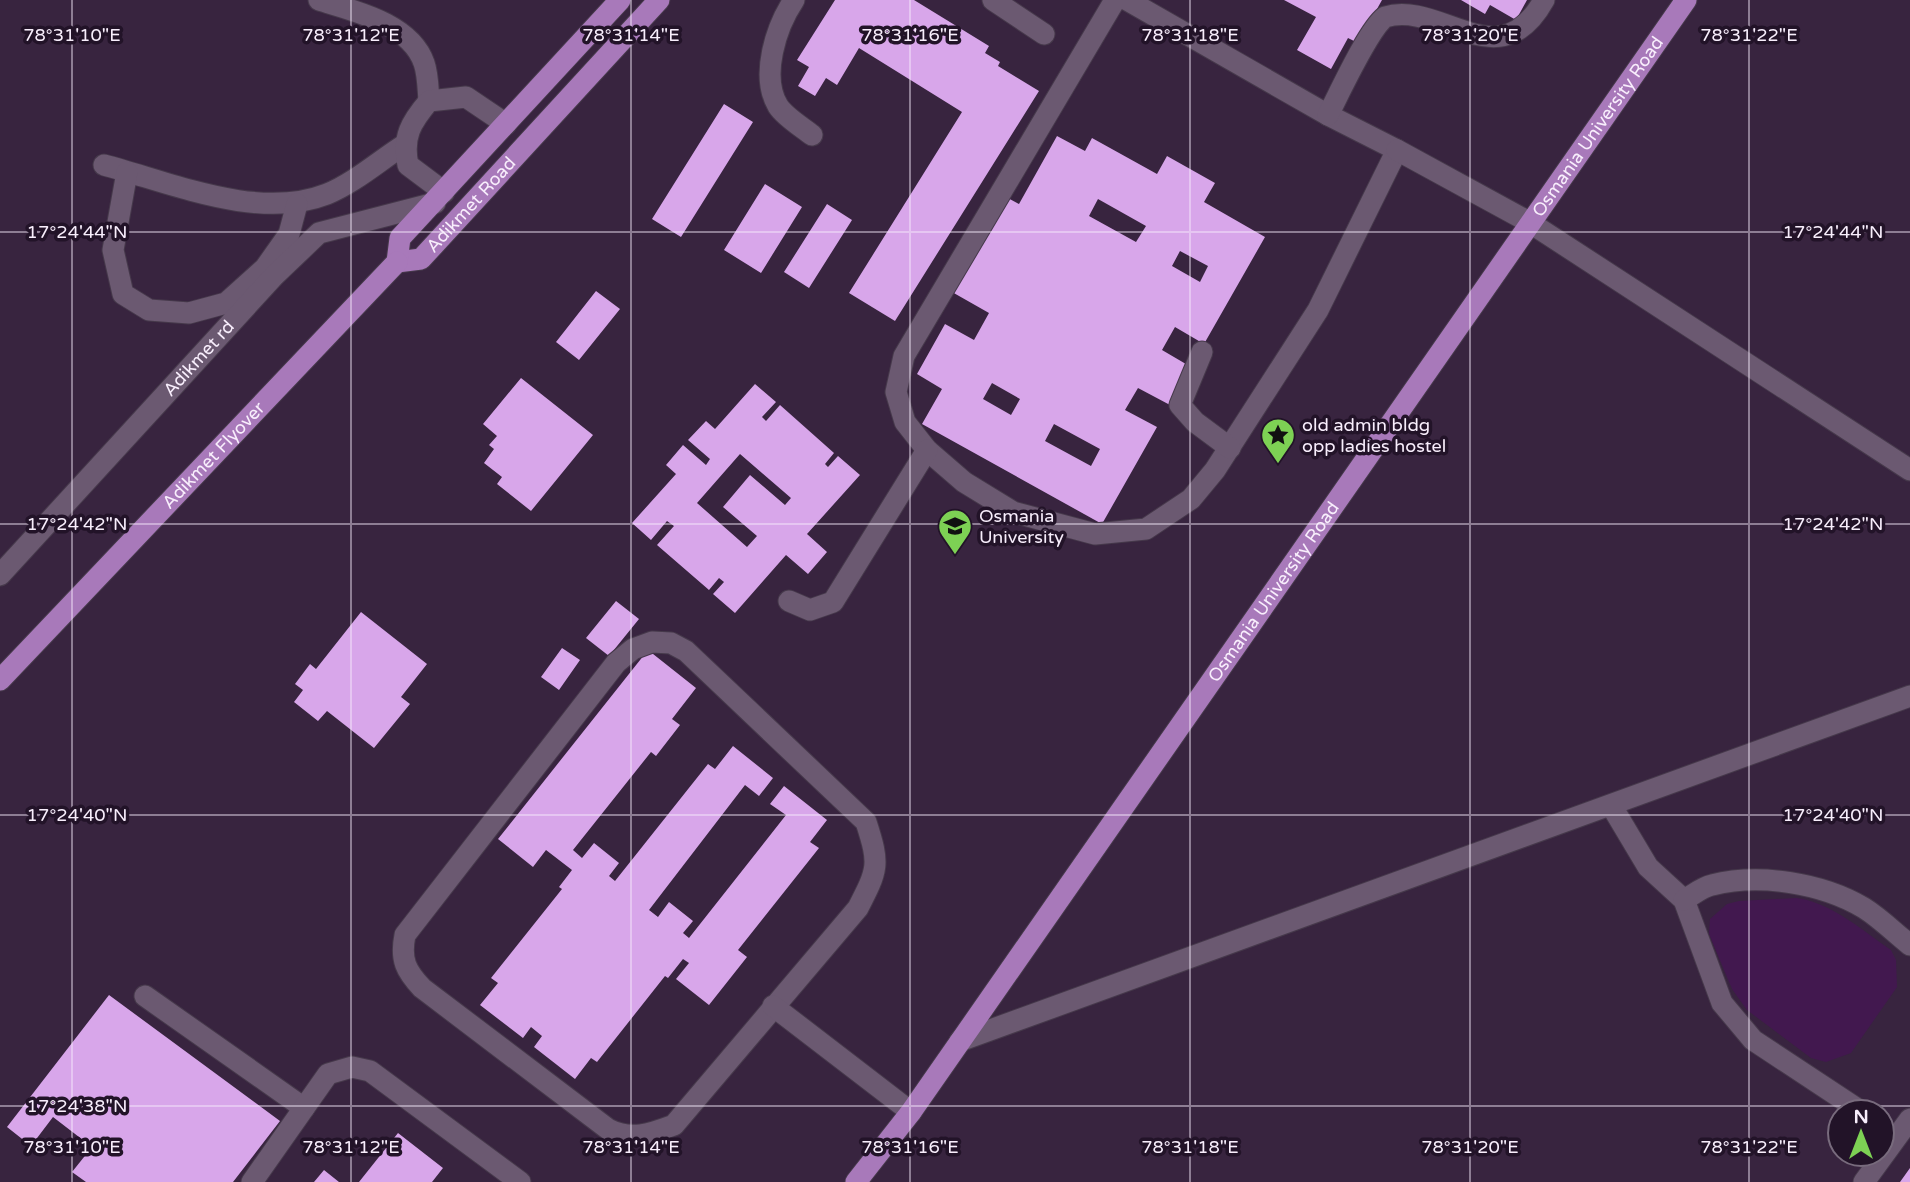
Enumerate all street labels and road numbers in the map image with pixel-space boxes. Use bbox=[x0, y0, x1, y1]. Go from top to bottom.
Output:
street label: Osmania University Road bbox=[1527, 32, 1668, 221]
street label: Adikmet Road bbox=[421, 152, 520, 257]
street label: Adikmet rd bbox=[158, 316, 239, 401]
street label: Adikmet Flyover bbox=[158, 397, 270, 513]
street label: Osmania University Road bbox=[1203, 497, 1344, 686]

